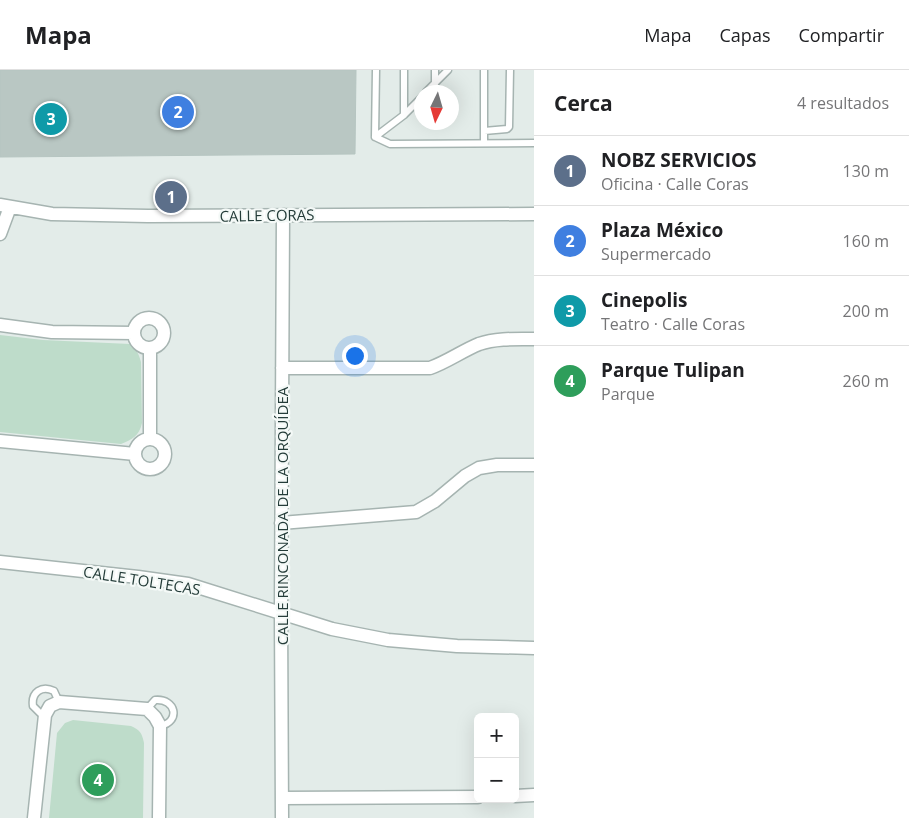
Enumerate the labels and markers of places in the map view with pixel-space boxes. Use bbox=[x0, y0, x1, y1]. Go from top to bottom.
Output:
pin: 2 bbox=[162, 93, 194, 131]
pin: 3 bbox=[35, 100, 67, 138]
pin: 1 bbox=[155, 178, 187, 216]
pin: 4 bbox=[82, 761, 114, 799]

